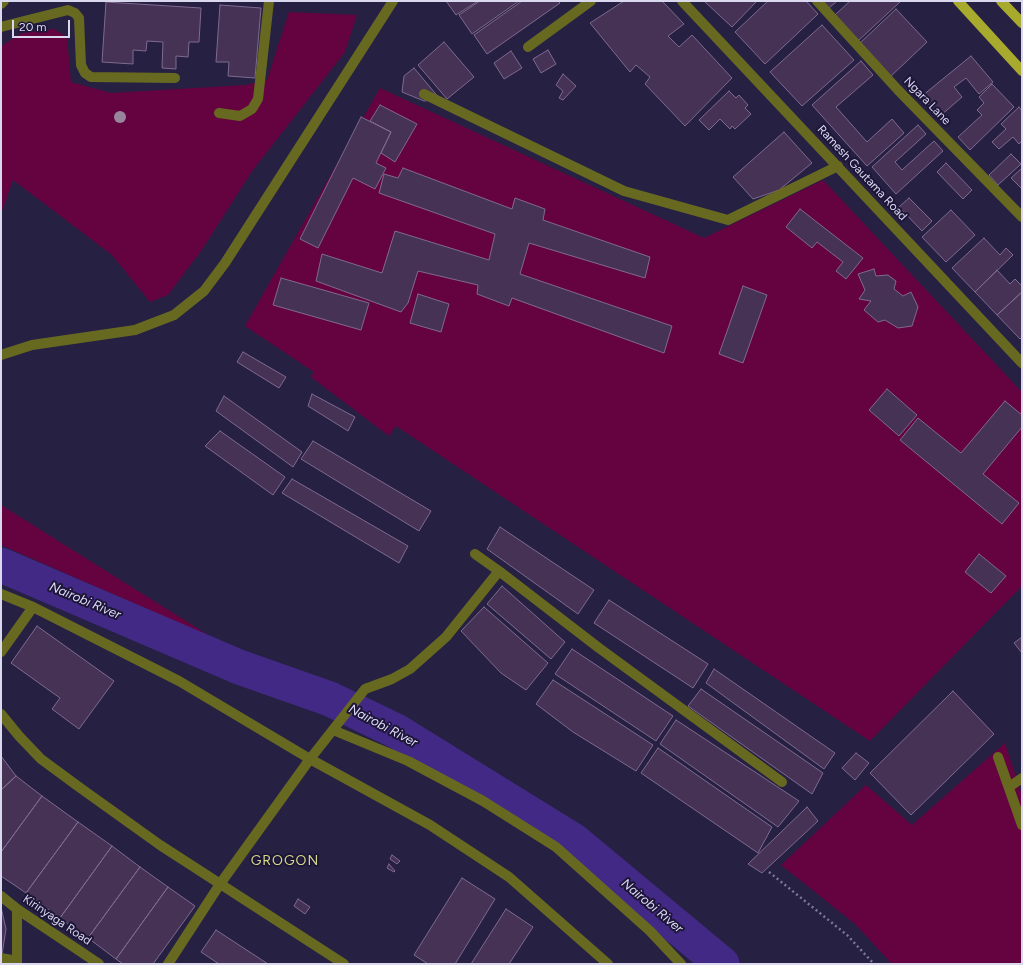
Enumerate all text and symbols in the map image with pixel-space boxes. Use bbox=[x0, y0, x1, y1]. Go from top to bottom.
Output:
scale bar bbox=[14, 12, 72, 38]
text: 20 m bbox=[19, 20, 47, 34]
street label: Ngara Lane bbox=[901, 74, 953, 128]
street label: Ramesh Gautama Road bbox=[814, 122, 910, 224]
water label: Nairobi River bbox=[47, 579, 123, 623]
water label: Nairobi River bbox=[346, 701, 420, 751]
district label: GROGON bbox=[251, 853, 319, 869]
water label: Nairobi River bbox=[618, 876, 686, 936]
street label: Kirinyaga Road bbox=[20, 892, 94, 948]

